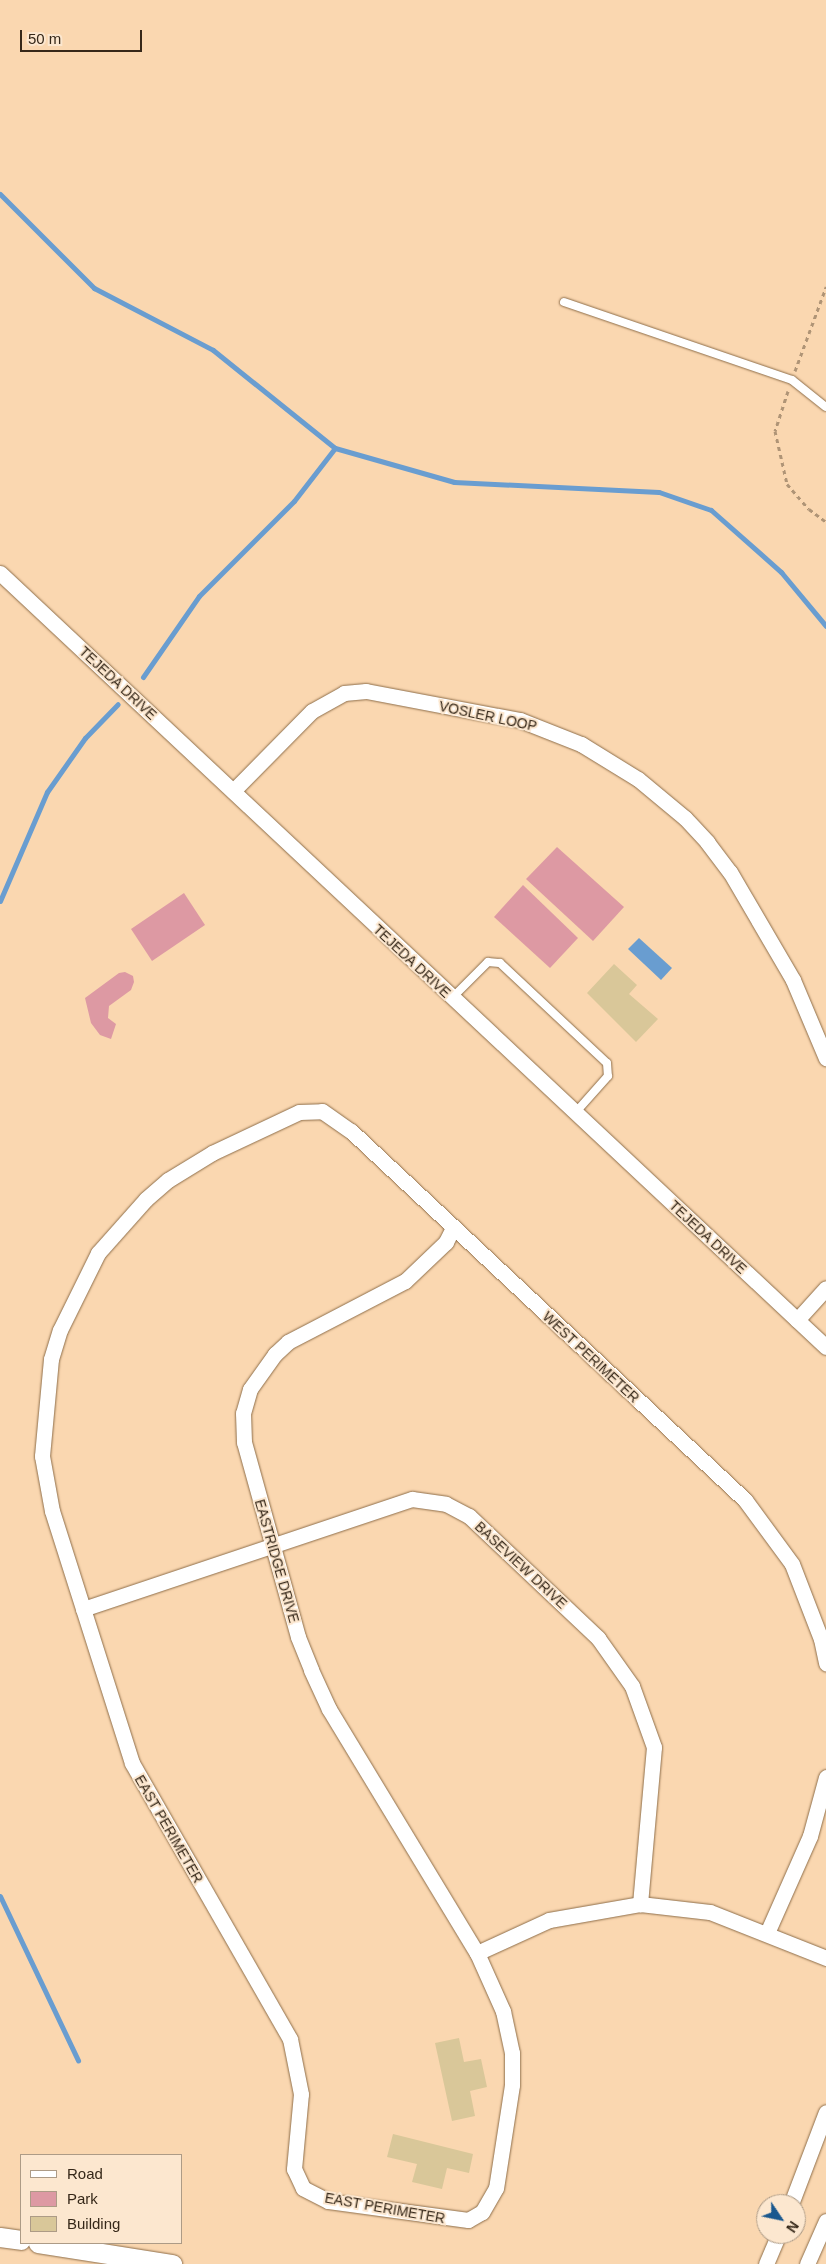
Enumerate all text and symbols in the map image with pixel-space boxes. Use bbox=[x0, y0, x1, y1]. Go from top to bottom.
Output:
scale bar bbox=[22, 20, 145, 52]
text: 50 m bbox=[28, 30, 61, 47]
street label: TEJEDA DRIVE bbox=[76, 643, 160, 723]
street label: VOSLER LOOP bbox=[438, 697, 538, 735]
street label: TEJEDA DRIVE bbox=[370, 921, 454, 1001]
street label: TEJEDA DRIVE bbox=[666, 1197, 750, 1277]
street label: WEST PERIMETER bbox=[539, 1308, 643, 1406]
street label: EASTRIDGE DRIVE bbox=[251, 1497, 303, 1625]
street label: BASEVIEW DRIVE bbox=[471, 1518, 571, 1612]
street label: EAST PERIMETER bbox=[131, 1772, 207, 1886]
legend bbox=[20, 2154, 182, 2244]
text: Road bbox=[67, 2165, 103, 2182]
street label: EAST PERIMETER bbox=[323, 2189, 447, 2227]
text: Park bbox=[67, 2190, 98, 2207]
north arrow bbox=[756, 2194, 806, 2244]
text: Building bbox=[67, 2215, 120, 2232]
text: N bbox=[783, 2218, 802, 2235]

